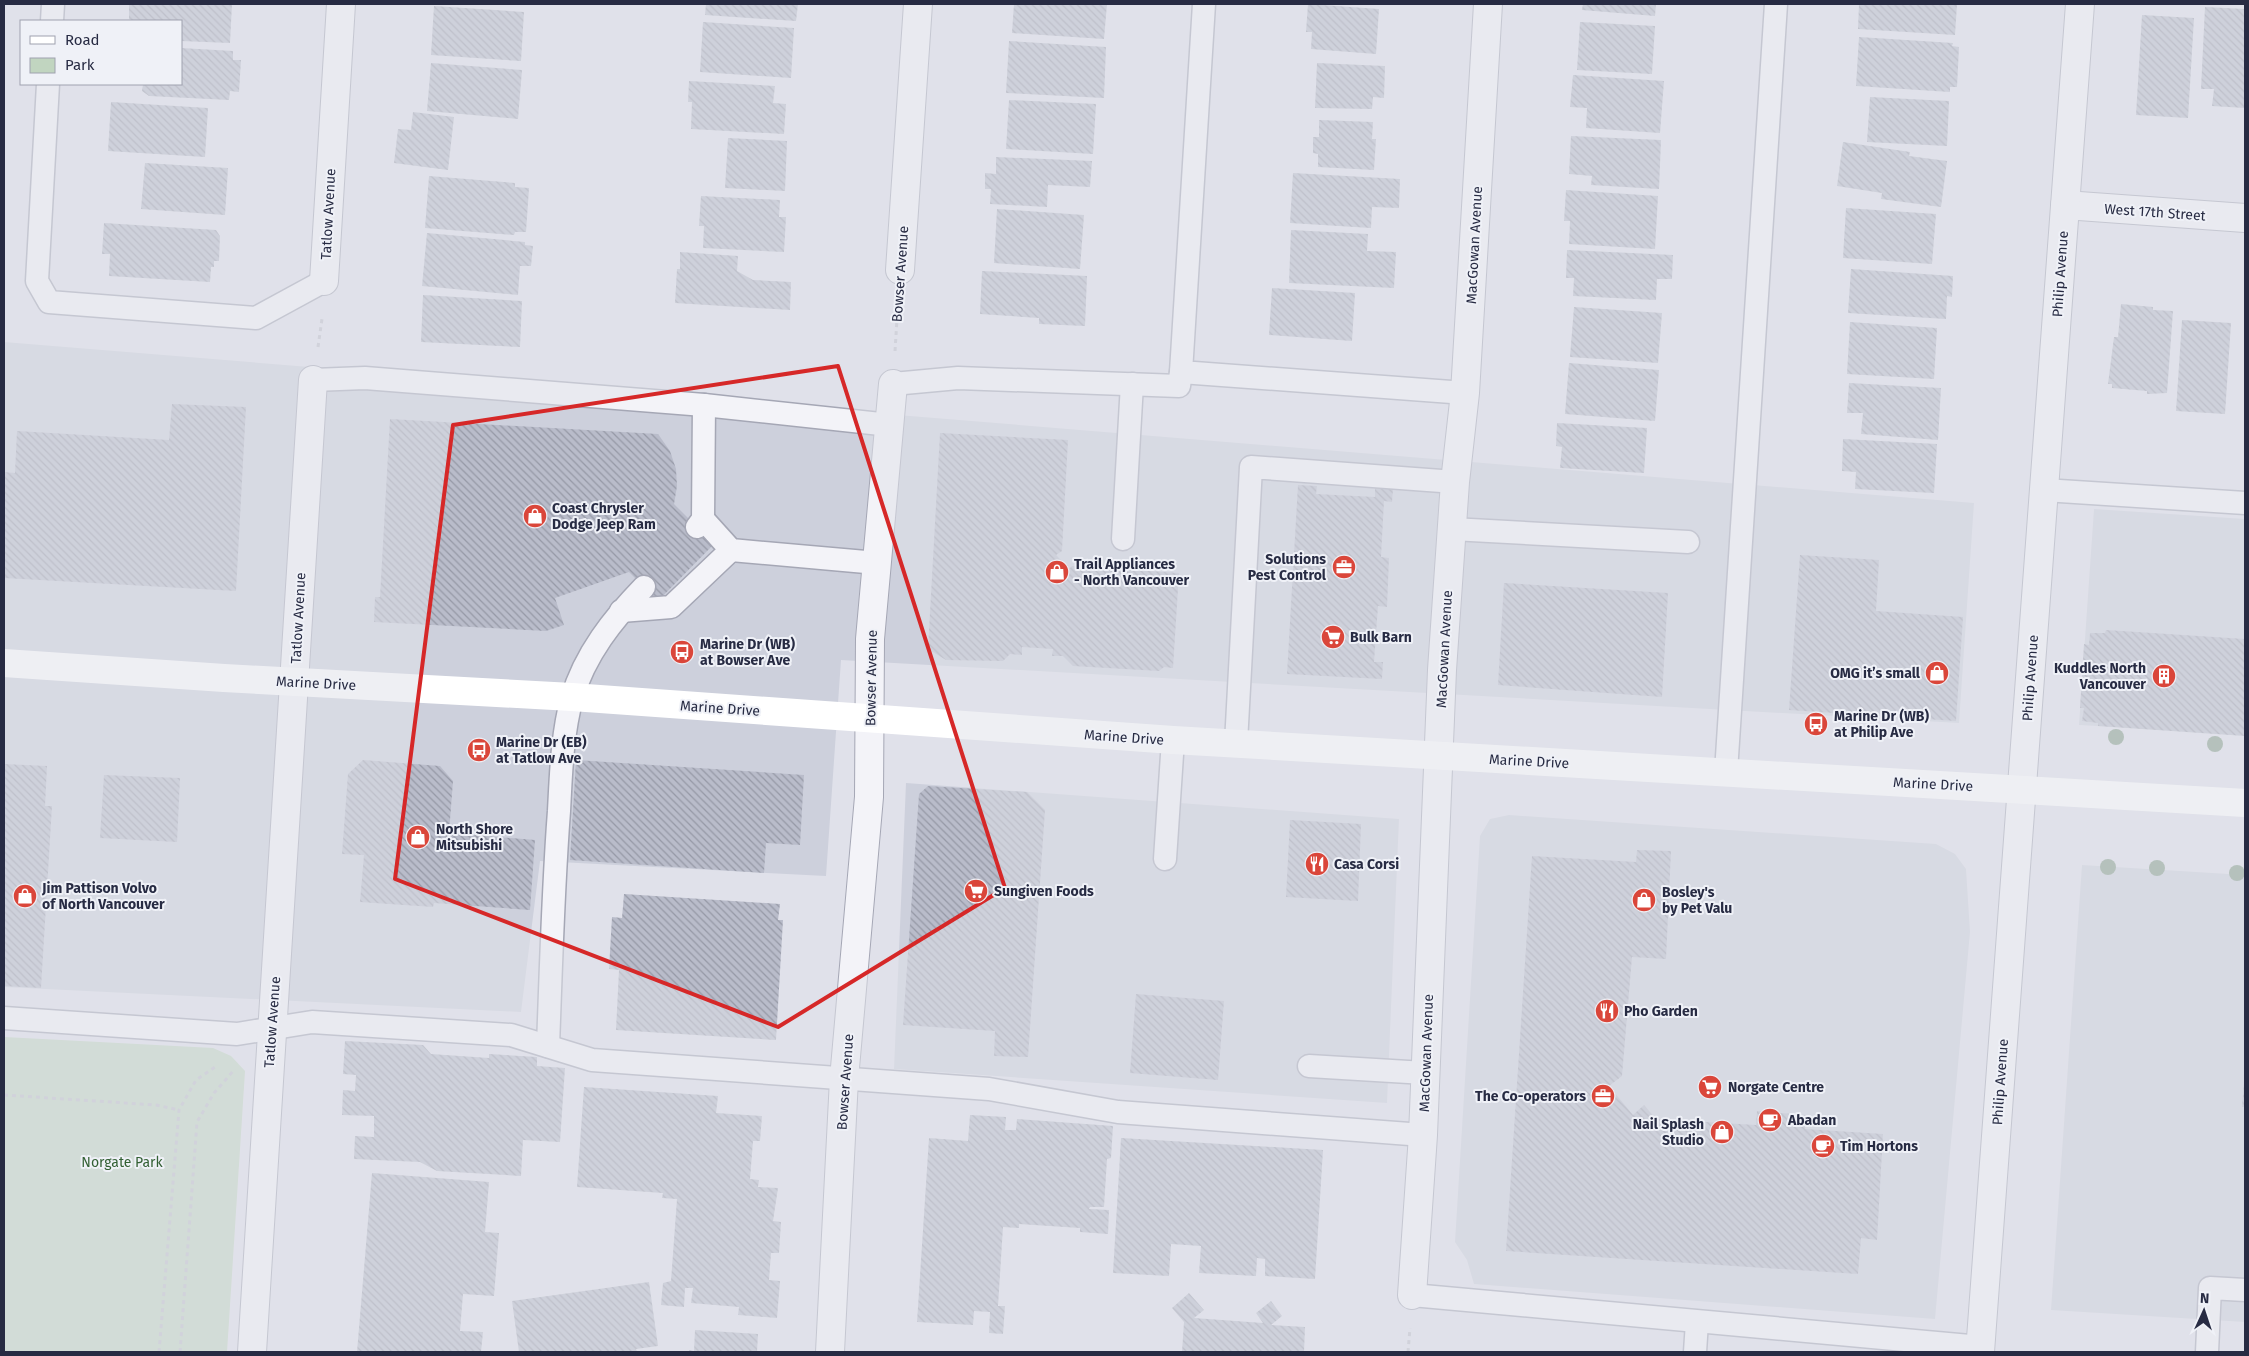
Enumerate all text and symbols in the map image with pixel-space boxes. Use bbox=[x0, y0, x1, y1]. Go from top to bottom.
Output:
legend bbox=[20, 20, 182, 85]
text: Road bbox=[65, 31, 100, 49]
text: Park bbox=[65, 56, 95, 74]
street label: Tatlow Avenue bbox=[318, 168, 339, 260]
street label: MacGowan Avenue bbox=[1463, 186, 1486, 304]
street label: West 17th Street bbox=[2104, 200, 2207, 225]
street label: Bowser Avenue bbox=[889, 225, 912, 323]
street label: Philip Avenue bbox=[2049, 230, 2072, 318]
place label: Coast Chrysler Dodge Jeep Ram bbox=[552, 500, 656, 533]
shop icon: Coast Chrysler Dodge Jeep Ram bbox=[522, 503, 548, 529]
place label: Solutions Pest Control bbox=[1248, 551, 1327, 584]
office icon: Solutions Pest Control bbox=[1331, 554, 1357, 580]
place label: Trail Appliances - North Vancouver bbox=[1074, 556, 1189, 589]
shop icon: Trail Appliances - North Vancouver bbox=[1044, 559, 1070, 585]
street label: Tatlow Avenue bbox=[288, 572, 309, 664]
street label: MacGowan Avenue bbox=[1433, 590, 1456, 708]
supermarket icon: Bulk Barn bbox=[1320, 624, 1346, 650]
place label: Bulk Barn bbox=[1350, 629, 1412, 646]
street label: Bowser Avenue bbox=[862, 630, 881, 726]
street label: Philip Avenue bbox=[2019, 634, 2042, 722]
place label: Marine Dr (WB) at Bowser Ave bbox=[700, 636, 795, 669]
bus stop icon: Marine Dr (WB) at Bowser Ave bbox=[669, 639, 695, 665]
shop icon: OMG it’s small bbox=[1924, 660, 1950, 686]
place label: Kuddles North Vancouver bbox=[2054, 660, 2146, 693]
building icon: Kuddles North Vancouver bbox=[2151, 663, 2177, 689]
place label: OMG it’s small bbox=[1830, 665, 1921, 682]
street label: Marine Drive bbox=[275, 673, 356, 694]
street label: Marine Drive bbox=[679, 697, 761, 720]
place label: Marine Dr (WB) at Philip Ave bbox=[1834, 708, 1929, 741]
bus stop icon: Marine Dr (WB) at Philip Ave bbox=[1803, 711, 1829, 737]
street label: Marine Drive bbox=[1083, 726, 1165, 749]
place label: Marine Dr (EB) at Tatlow Ave bbox=[496, 734, 587, 767]
bus stop icon: Marine Dr (EB) at Tatlow Ave bbox=[466, 737, 492, 763]
street label: Marine Drive bbox=[1488, 751, 1569, 772]
street label: Marine Drive bbox=[1892, 774, 1973, 795]
place label: North Shore Mitsubishi bbox=[436, 821, 513, 854]
shop icon: North Shore Mitsubishi bbox=[405, 824, 431, 850]
restaurant icon: Casa Corsi bbox=[1304, 851, 1330, 877]
place label: Casa Corsi bbox=[1334, 856, 1399, 873]
supermarket icon: Sungiven Foods bbox=[963, 878, 989, 904]
place label: Jim Pattison Volvo of North Vancouver bbox=[41, 880, 165, 913]
shop icon: Jim Pattison Volvo of North Vancouver bbox=[12, 883, 38, 909]
place label: Sungiven Foods bbox=[994, 883, 1094, 900]
place label: Bosley's by Pet Valu bbox=[1662, 884, 1732, 917]
shop icon: Bosley's by Pet Valu bbox=[1631, 887, 1657, 913]
street label: Tatlow Avenue bbox=[261, 976, 284, 1068]
street label: MacGowan Avenue bbox=[1416, 994, 1437, 1112]
restaurant icon: Pho Garden bbox=[1594, 998, 1620, 1024]
place label: Pho Garden bbox=[1624, 1003, 1698, 1020]
street label: Bowser Avenue bbox=[834, 1033, 857, 1131]
street label: Philip Avenue bbox=[1989, 1038, 2012, 1126]
supermarket icon: Norgate Centre bbox=[1697, 1074, 1723, 1100]
place label: Norgate Centre bbox=[1728, 1079, 1824, 1096]
office icon: The Co-operators bbox=[1590, 1083, 1616, 1109]
place label: The Co-operators bbox=[1475, 1088, 1586, 1105]
cafe icon: Abadan bbox=[1757, 1107, 1783, 1133]
place label: Abadan bbox=[1787, 1112, 1836, 1129]
place label: Nail Splash Studio bbox=[1633, 1116, 1704, 1149]
shop icon: Nail Splash Studio bbox=[1709, 1119, 1735, 1145]
cafe icon: Tim Hortons bbox=[1810, 1133, 1836, 1159]
place label: Tim Hortons bbox=[1840, 1138, 1918, 1155]
park label: Norgate Park bbox=[81, 1154, 163, 1171]
north arrow bbox=[2179, 1286, 2229, 1336]
text: N bbox=[2200, 1290, 2210, 1307]

